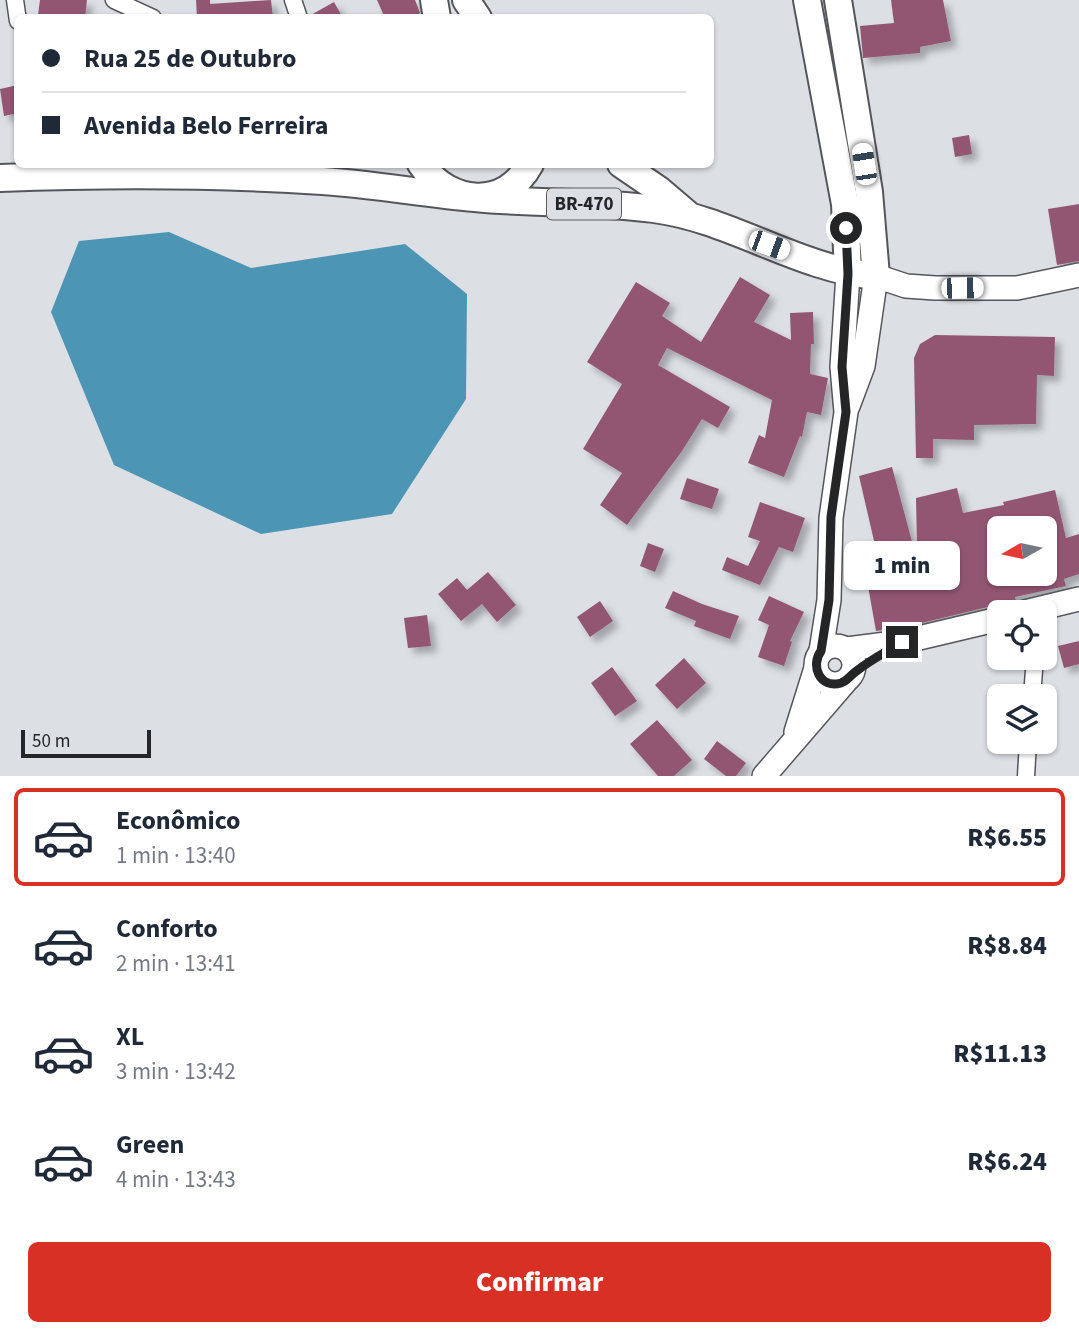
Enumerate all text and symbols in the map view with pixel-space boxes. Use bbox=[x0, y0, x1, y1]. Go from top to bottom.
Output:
text: Rua 25 de Outubro bbox=[84, 40, 297, 77]
text: Avenida Belo Ferreira bbox=[84, 107, 328, 144]
car bbox=[851, 142, 878, 186]
road number: BR-470 bbox=[547, 188, 621, 220]
route start bbox=[830, 212, 862, 244]
car bbox=[746, 228, 793, 262]
car bbox=[941, 277, 984, 299]
north arrow bbox=[987, 516, 1057, 586]
map controls bbox=[987, 516, 1057, 754]
callout: 1 min bbox=[844, 540, 960, 590]
text: 1 min bbox=[874, 549, 930, 582]
button: locate bbox=[987, 600, 1057, 670]
route end bbox=[886, 626, 918, 658]
button: layers bbox=[987, 684, 1057, 754]
scale bar bbox=[21, 727, 150, 759]
text: 50 m bbox=[32, 728, 70, 755]
text: Econômico bbox=[116, 802, 241, 839]
icon: car bbox=[32, 806, 95, 869]
text: R$6.55 bbox=[967, 819, 1047, 856]
text: 1 min · 13:40 bbox=[116, 839, 236, 872]
text: Conforto bbox=[116, 910, 218, 947]
icon: car bbox=[32, 914, 95, 977]
text: R$8.84 bbox=[967, 927, 1047, 964]
text: 2 min · 13:41 bbox=[116, 947, 236, 980]
text: XL bbox=[116, 1018, 144, 1055]
icon: car bbox=[32, 1022, 95, 1085]
text: R$11.13 bbox=[953, 1035, 1047, 1072]
text: 3 min · 13:42 bbox=[116, 1055, 236, 1088]
text: Green bbox=[116, 1126, 184, 1163]
icon: car bbox=[32, 1130, 95, 1193]
text: R$6.24 bbox=[967, 1143, 1047, 1180]
text: 4 min · 13:43 bbox=[116, 1163, 236, 1196]
button: Confirmar bbox=[28, 1242, 1051, 1322]

